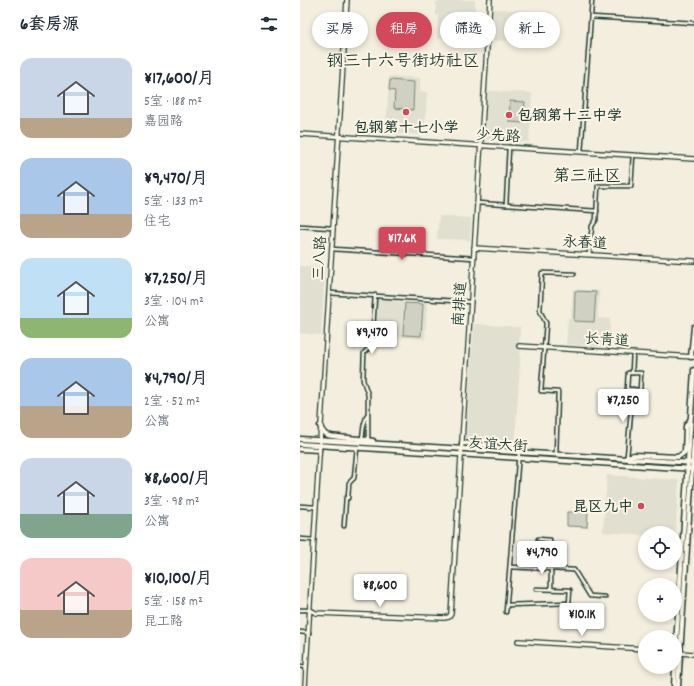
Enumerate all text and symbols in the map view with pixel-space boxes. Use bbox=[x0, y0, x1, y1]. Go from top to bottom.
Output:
chip: 买房 bbox=[312, 12, 368, 48]
chip: 租房 bbox=[376, 12, 432, 48]
chip: 筛选 bbox=[440, 12, 496, 48]
chip: 新上 bbox=[504, 12, 560, 48]
icon: filters bbox=[258, 13, 280, 35]
text: 6套房源 bbox=[20, 14, 79, 38]
district label: 钢三十六号街坊社区 bbox=[327, 51, 480, 75]
text: ¥17,600/月 bbox=[144, 68, 214, 92]
icon: home bbox=[52, 74, 100, 122]
text: 5室 · 188 m² bbox=[144, 93, 202, 112]
place label: 包钢第十二中学 bbox=[517, 106, 622, 128]
marker: 包钢第十七小学 bbox=[401, 107, 411, 117]
marker: 包钢第十二中学 bbox=[504, 110, 514, 120]
text: 嘉园路 bbox=[144, 113, 183, 132]
place label: 包钢第十七小学 bbox=[353, 118, 459, 140]
street label: 少先路 bbox=[475, 125, 521, 149]
district label: 第三社区 bbox=[553, 166, 621, 190]
text: ¥9,470/月 bbox=[144, 168, 208, 192]
icon: home bbox=[52, 174, 100, 222]
text: 5室 · 133 m² bbox=[144, 193, 203, 212]
text: 住宅 bbox=[144, 213, 170, 232]
pin: ¥17.6K bbox=[369, 227, 435, 261]
text: ¥17.6K bbox=[388, 230, 416, 249]
street label: 永春道 bbox=[562, 232, 608, 256]
street label: 三八路 bbox=[309, 235, 333, 281]
text: ¥7,250/月 bbox=[144, 268, 208, 292]
icon: home bbox=[52, 274, 100, 322]
street label: 南排道 bbox=[448, 281, 474, 327]
text: 3室 · 104 m² bbox=[144, 293, 204, 312]
text: 公寓 bbox=[144, 313, 170, 332]
pin: ¥9,470 bbox=[339, 321, 405, 355]
text: ¥9,470 bbox=[356, 324, 388, 343]
street label: 长青道 bbox=[584, 328, 630, 354]
text: ¥4,790/月 bbox=[144, 368, 208, 392]
icon: home bbox=[52, 374, 100, 422]
pin: ¥7,250 bbox=[590, 389, 656, 423]
text: ¥7,250 bbox=[607, 392, 639, 411]
text: 2室 · 52 m² bbox=[144, 393, 200, 412]
text: 公寓 bbox=[144, 413, 170, 432]
street label: 友谊大街 bbox=[467, 433, 529, 459]
text: ¥8,600/月 bbox=[144, 468, 211, 492]
icon: home bbox=[52, 474, 100, 522]
text: 3室 · 98 m² bbox=[144, 493, 200, 512]
place label: 昆区九中 bbox=[573, 497, 633, 519]
marker: 昆区九中 bbox=[636, 501, 646, 511]
text: 公寓 bbox=[144, 513, 170, 532]
map controls bbox=[638, 526, 682, 674]
button: locate bbox=[638, 526, 682, 570]
pin: ¥4,790 bbox=[509, 541, 575, 575]
text: ¥4,790 bbox=[526, 544, 558, 563]
text: ¥10,100/月 bbox=[144, 568, 213, 592]
icon: home bbox=[52, 574, 100, 622]
pin: ¥8,600 bbox=[347, 574, 413, 608]
text: ¥8,600 bbox=[363, 577, 397, 596]
button: + bbox=[638, 578, 682, 622]
text: 5室 · 158 m² bbox=[144, 593, 203, 612]
pin: ¥10.1K bbox=[549, 603, 615, 637]
text: ¥10.1K bbox=[568, 606, 596, 625]
text: 昆工路 bbox=[144, 613, 183, 632]
button: − bbox=[638, 630, 682, 674]

